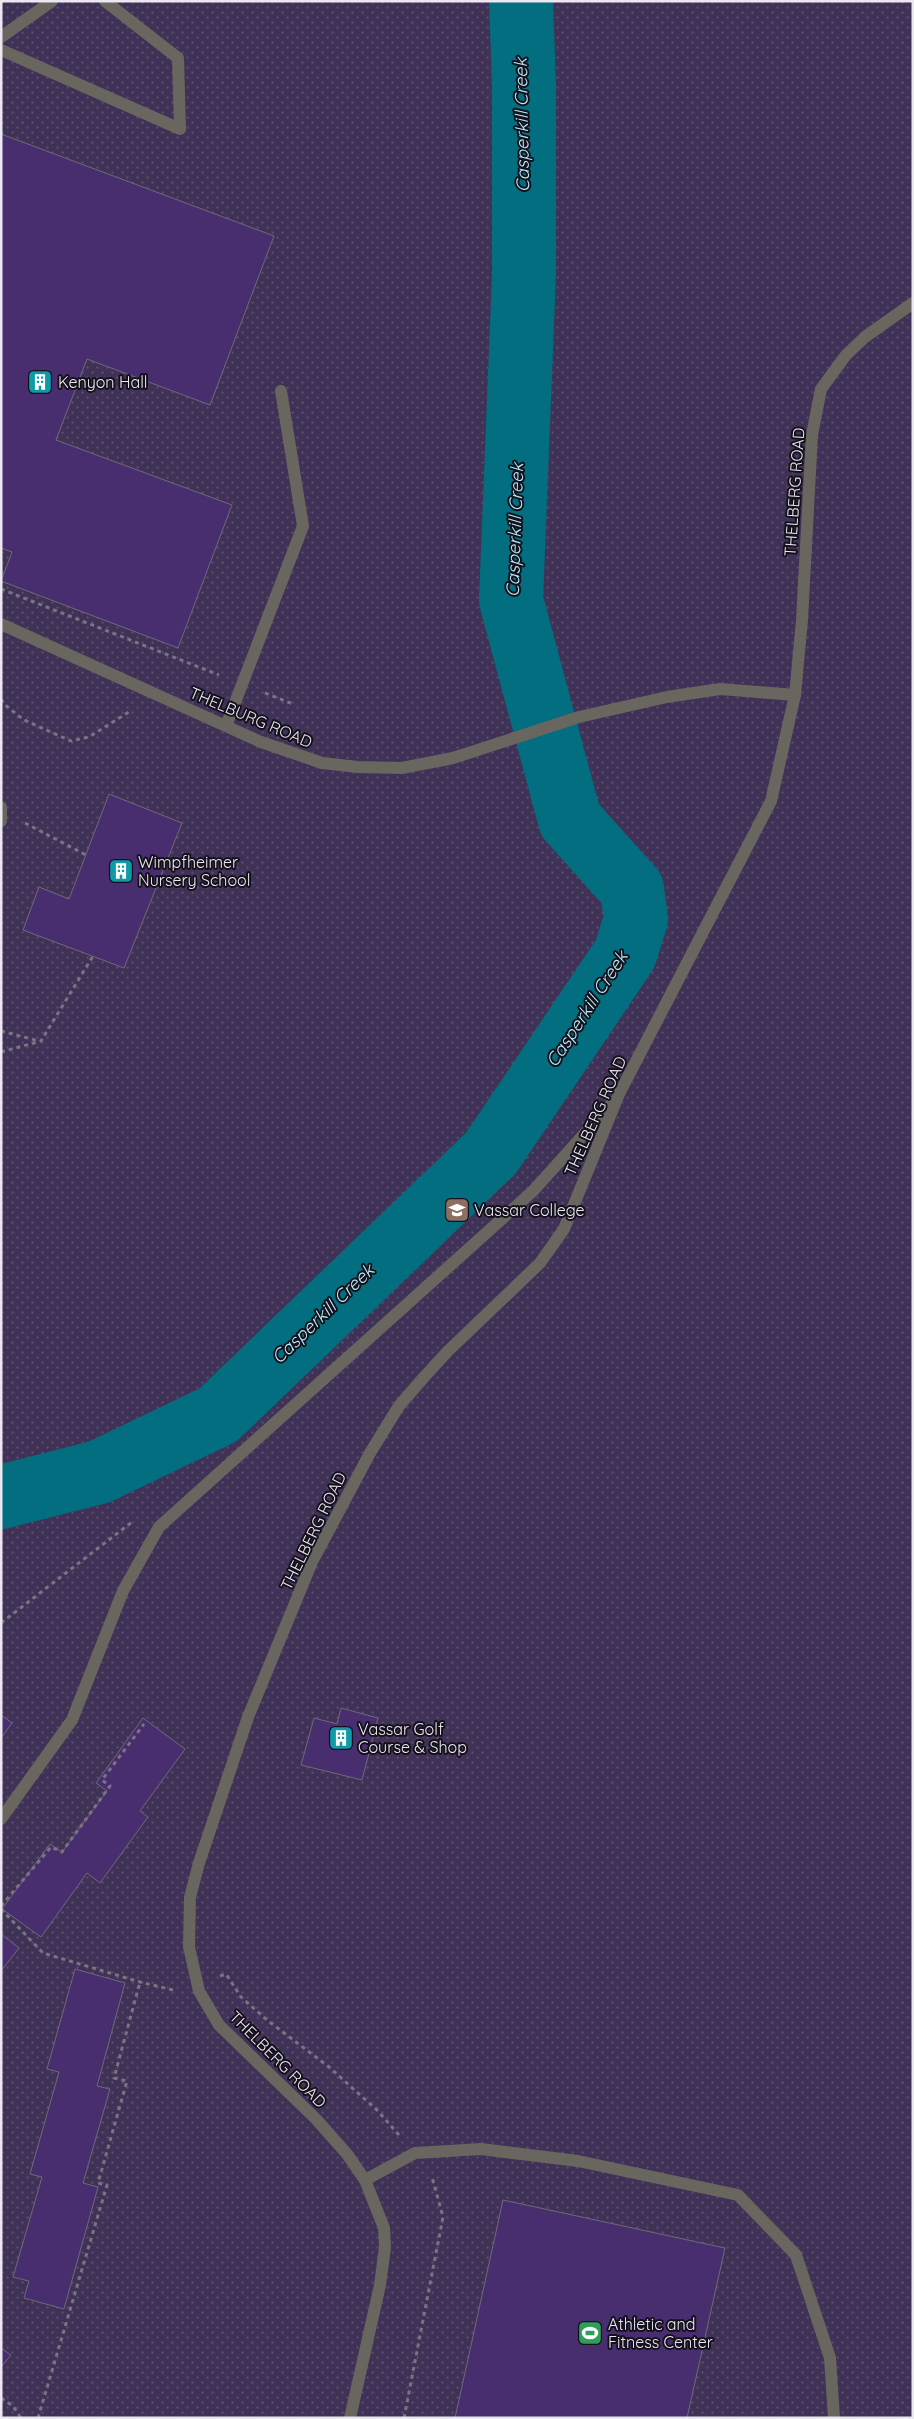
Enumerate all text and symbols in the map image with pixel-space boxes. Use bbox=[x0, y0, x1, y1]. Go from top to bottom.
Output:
water label: Casperkill Creek bbox=[509, 56, 534, 192]
building icon: Kenyon Hall bbox=[27, 369, 53, 395]
place label: Kenyon Hall bbox=[58, 372, 148, 392]
street label: THELBERG ROAD bbox=[780, 427, 808, 557]
water label: Casperkill Creek bbox=[501, 461, 528, 597]
street label: THELBURG ROAD bbox=[187, 682, 315, 752]
place label: Wimpfheimer Nursery School bbox=[138, 852, 250, 890]
building icon: Wimpfheimer Nursery School bbox=[108, 858, 134, 884]
water label: Casperkill Creek bbox=[540, 945, 633, 1071]
street label: THELBERG ROAD bbox=[560, 1053, 630, 1179]
school or university icon: Vassar College bbox=[444, 1197, 470, 1223]
place label: Vassar College bbox=[474, 1200, 584, 1220]
water label: Casperkill Creek bbox=[266, 1258, 380, 1368]
street label: THELBERG ROAD bbox=[276, 1469, 350, 1593]
place label: Vassar Golf Course & Shop bbox=[358, 1719, 467, 1757]
building icon: Vassar Golf Course & Shop bbox=[328, 1725, 354, 1751]
street label: THELBERG ROAD bbox=[225, 2006, 331, 2112]
place label: Athletic and Fitness Center bbox=[608, 2314, 713, 2352]
sports icon: Athletic and Fitness Center bbox=[577, 2320, 603, 2346]

